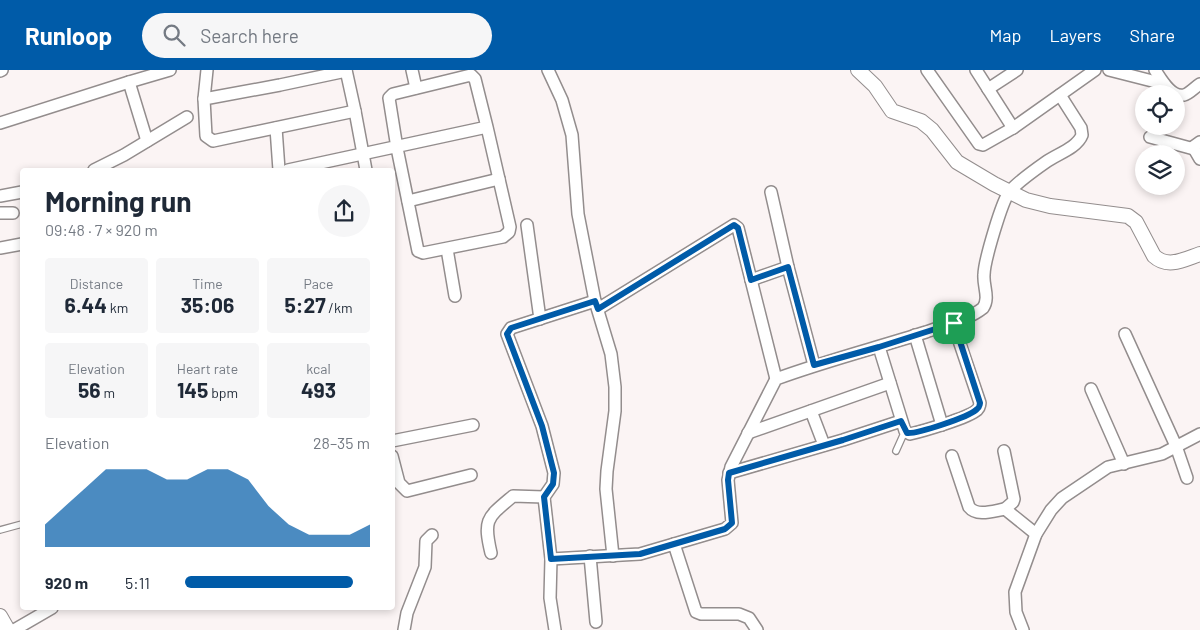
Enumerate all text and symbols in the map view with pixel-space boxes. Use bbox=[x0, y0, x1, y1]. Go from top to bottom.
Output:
search box bbox=[142, 13, 492, 58]
text: Runloop bbox=[25, 21, 112, 50]
icon: search bbox=[160, 21, 188, 49]
text: Search here bbox=[200, 24, 299, 47]
text: Map bbox=[989, 24, 1021, 46]
text: Layers bbox=[1049, 24, 1102, 46]
text: Share bbox=[1130, 24, 1175, 46]
map controls bbox=[1135, 85, 1185, 195]
button: locate bbox=[1135, 85, 1185, 135]
button: layers bbox=[1135, 145, 1185, 195]
text: Morning run bbox=[45, 184, 192, 218]
button: share bbox=[318, 185, 370, 237]
text: 09:48 · 7 × 920 m bbox=[45, 220, 158, 239]
text: Distance bbox=[70, 275, 123, 292]
text: Time bbox=[192, 275, 223, 292]
text: Pace bbox=[303, 275, 334, 292]
text: 6.44 bbox=[65, 292, 107, 317]
text: 35:06 bbox=[181, 292, 234, 317]
text: 5:27 bbox=[284, 292, 326, 317]
text: km bbox=[107, 299, 128, 316]
text: /km bbox=[326, 299, 353, 316]
pin bbox=[933, 302, 975, 344]
icon: arrive bbox=[940, 309, 968, 337]
text: Elevation bbox=[68, 360, 125, 377]
text: Heart rate bbox=[177, 360, 238, 377]
text: kcal bbox=[306, 360, 331, 377]
text: 56 bbox=[78, 377, 101, 402]
text: 145 bbox=[177, 377, 208, 402]
text: 493 bbox=[301, 377, 336, 402]
text: m bbox=[101, 384, 115, 401]
text: bpm bbox=[208, 384, 238, 401]
text: Elevation bbox=[45, 433, 109, 452]
text: 28–35 m bbox=[313, 433, 370, 452]
text: 920 m bbox=[45, 573, 88, 592]
text: 5:11 bbox=[125, 573, 150, 592]

